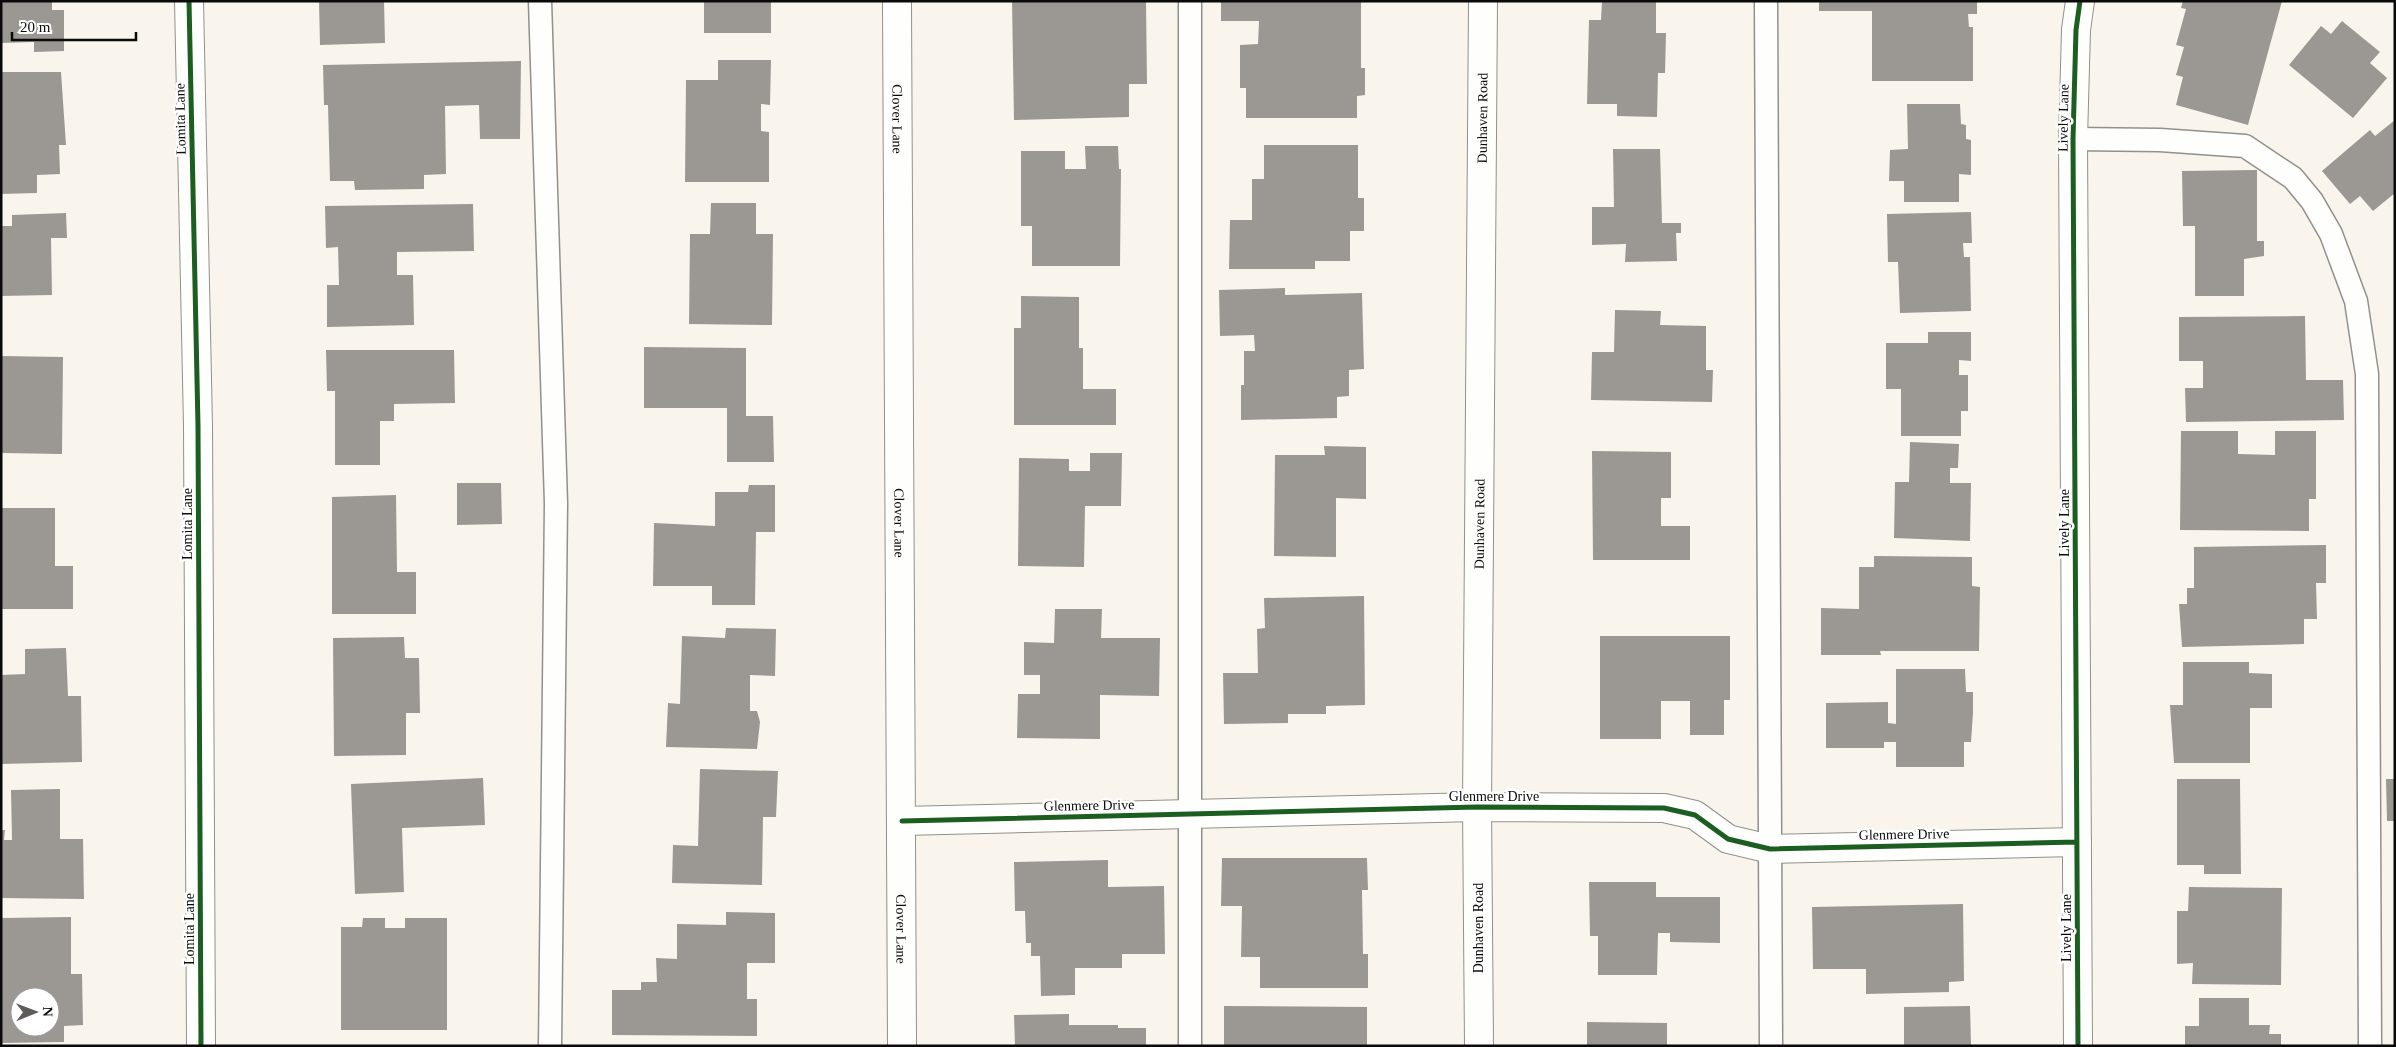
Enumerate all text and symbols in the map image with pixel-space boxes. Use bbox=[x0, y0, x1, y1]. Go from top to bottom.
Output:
scale bar bbox=[12, 10, 136, 42]
text: 20 m bbox=[20, 19, 51, 35]
street label: Dunhaven Road bbox=[1475, 73, 1490, 163]
street label: Lomita Lane bbox=[172, 83, 189, 155]
street label: Clover Lane bbox=[889, 84, 905, 154]
street label: Lively Lane bbox=[2055, 84, 2072, 152]
street label: Dunhaven Road bbox=[1472, 479, 1487, 569]
street label: Lomita Lane bbox=[180, 488, 195, 560]
street label: Clover Lane bbox=[891, 488, 907, 558]
street label: Lively Lane bbox=[2057, 489, 2072, 557]
street label: Glenmere Drive bbox=[1449, 789, 1539, 804]
street label: Glenmere Drive bbox=[1044, 797, 1134, 814]
street label: Glenmere Drive bbox=[1859, 826, 1949, 843]
street label: Dunhaven Road bbox=[1471, 883, 1486, 973]
street label: Lomita Lane bbox=[182, 893, 197, 965]
street label: Clover Lane bbox=[893, 894, 909, 964]
street label: Lively Lane bbox=[2059, 894, 2074, 962]
north arrow bbox=[10, 987, 60, 1037]
text: N bbox=[40, 1007, 55, 1017]

